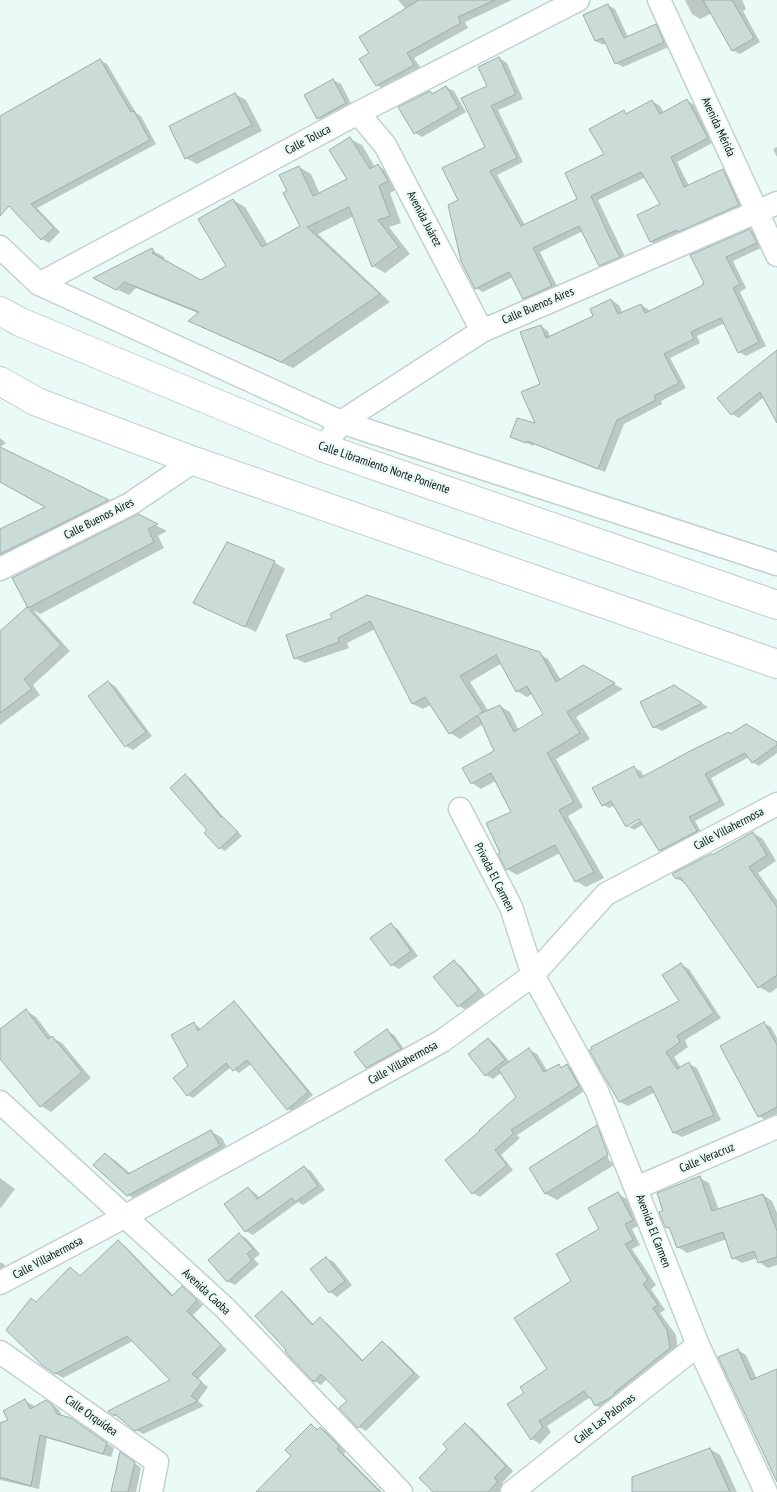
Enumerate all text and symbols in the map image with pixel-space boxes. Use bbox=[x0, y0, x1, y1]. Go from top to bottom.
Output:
street label: Avenida Mérida bbox=[698, 95, 738, 159]
street label: Calle Toluca bbox=[283, 122, 333, 158]
street label: Avenida Juárez bbox=[403, 189, 445, 249]
street label: Calle Buenos Aires bbox=[500, 284, 576, 328]
street label: Calle Libramiento Norte Poniente bbox=[316, 439, 452, 497]
street label: Calle Buenos Aires bbox=[62, 495, 136, 543]
street label: Calle Villahermosa bbox=[692, 805, 766, 853]
street label: Privada El Carmen bbox=[471, 840, 517, 914]
street label: Calle Villahermosa bbox=[366, 1038, 440, 1088]
street label: Calle Veracruz bbox=[677, 1140, 737, 1176]
street label: Avenida El Carmen bbox=[632, 1192, 674, 1270]
street label: Calle Villahermosa bbox=[11, 1234, 85, 1282]
street label: Avenida Caoba bbox=[179, 1266, 233, 1318]
street label: Calle Las Palomas bbox=[571, 1391, 639, 1447]
street label: Calle Orquídea bbox=[62, 1393, 120, 1439]

